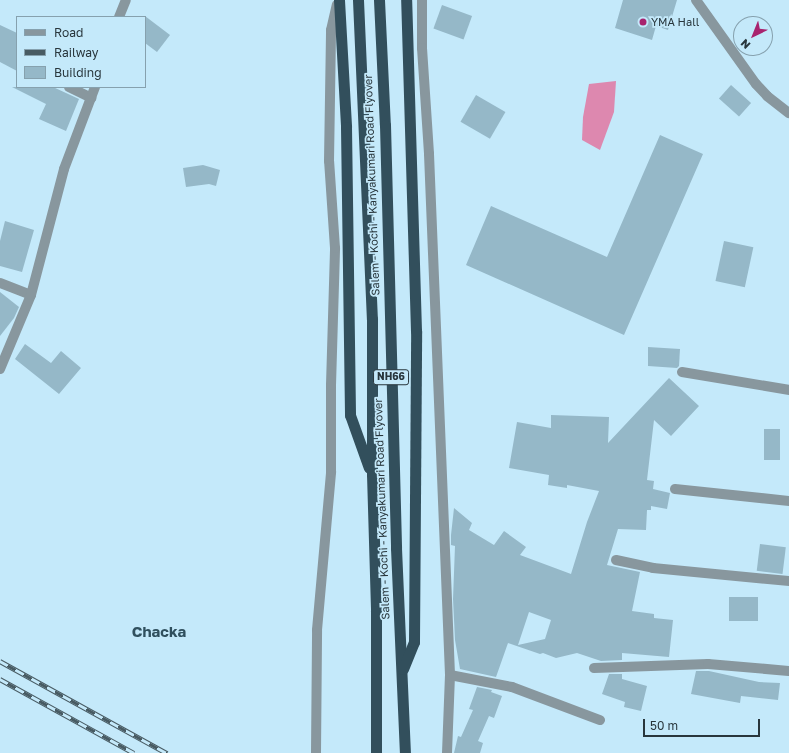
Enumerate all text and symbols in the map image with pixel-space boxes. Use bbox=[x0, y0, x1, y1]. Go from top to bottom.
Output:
place label: YMA Hall bbox=[651, 15, 699, 29]
legend bbox=[16, 16, 146, 88]
north arrow bbox=[733, 16, 773, 56]
marker: YMA Hall bbox=[638, 17, 648, 27]
text: Road bbox=[54, 25, 83, 40]
text: N bbox=[738, 37, 753, 52]
text: Railway bbox=[54, 45, 99, 60]
text: Building bbox=[54, 65, 102, 80]
street label: Salem - Kochi - Kanyakumari Road Flyover bbox=[362, 74, 382, 296]
road number: NH66 bbox=[373, 369, 409, 385]
street label: Salem - Kochi - Kanyakumari Road Flyover bbox=[372, 398, 392, 620]
district label: Chacka bbox=[132, 623, 186, 641]
scale bar bbox=[645, 711, 762, 737]
text: 50 m bbox=[650, 718, 678, 733]

